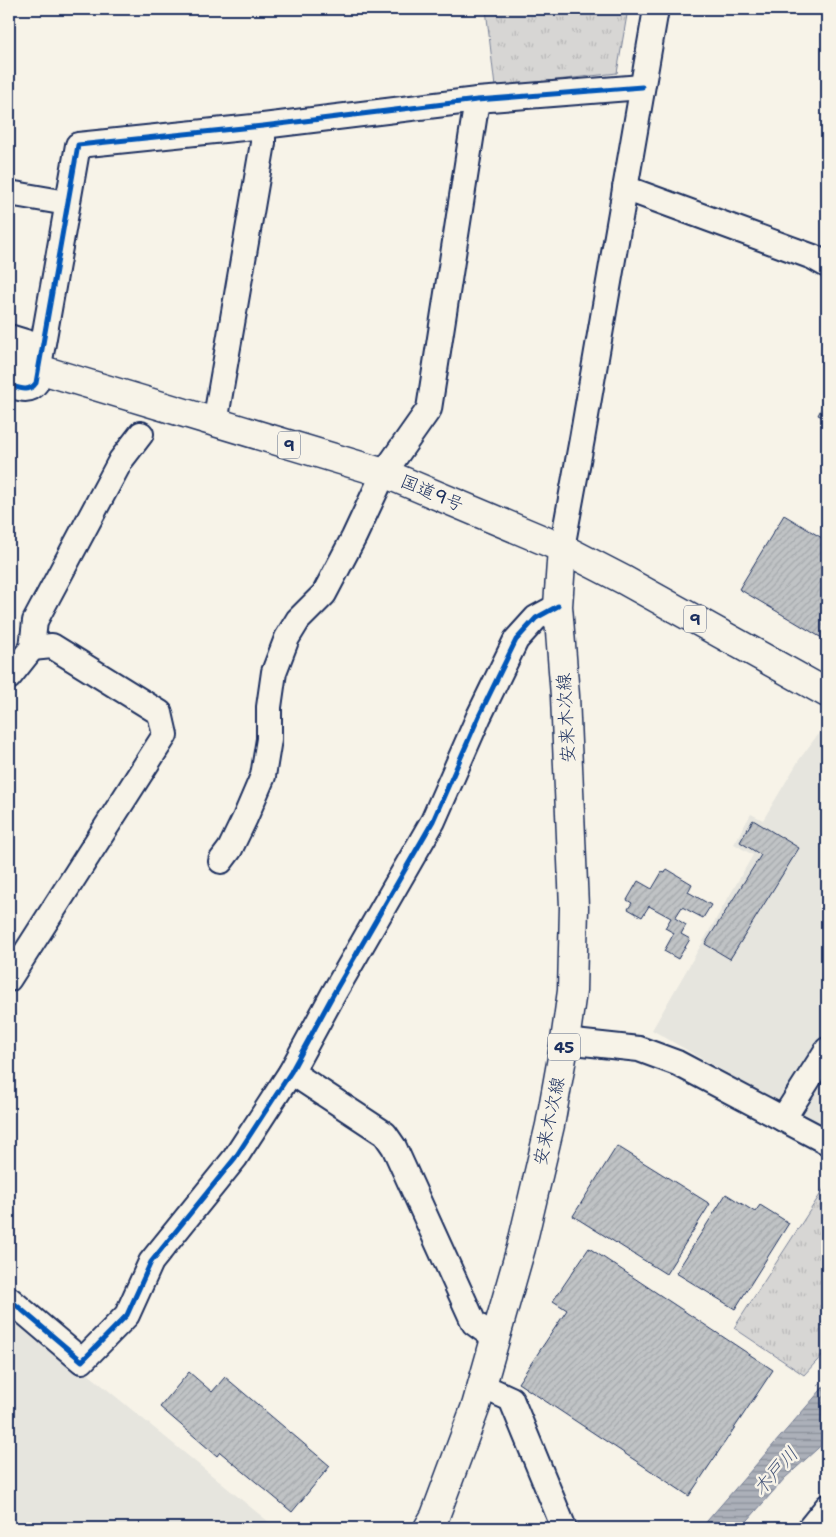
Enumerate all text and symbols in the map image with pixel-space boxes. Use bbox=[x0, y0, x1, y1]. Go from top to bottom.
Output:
road number: 9 bbox=[278, 432, 300, 458]
street label: 国道9号 bbox=[397, 469, 467, 517]
road number: 9 bbox=[684, 606, 706, 632]
street label: 安来木次線 bbox=[552, 672, 580, 764]
road number: 45 bbox=[548, 1034, 580, 1060]
street label: 安来木次線 bbox=[528, 1074, 570, 1168]
water label: 木戸川 bbox=[747, 1442, 804, 1501]

